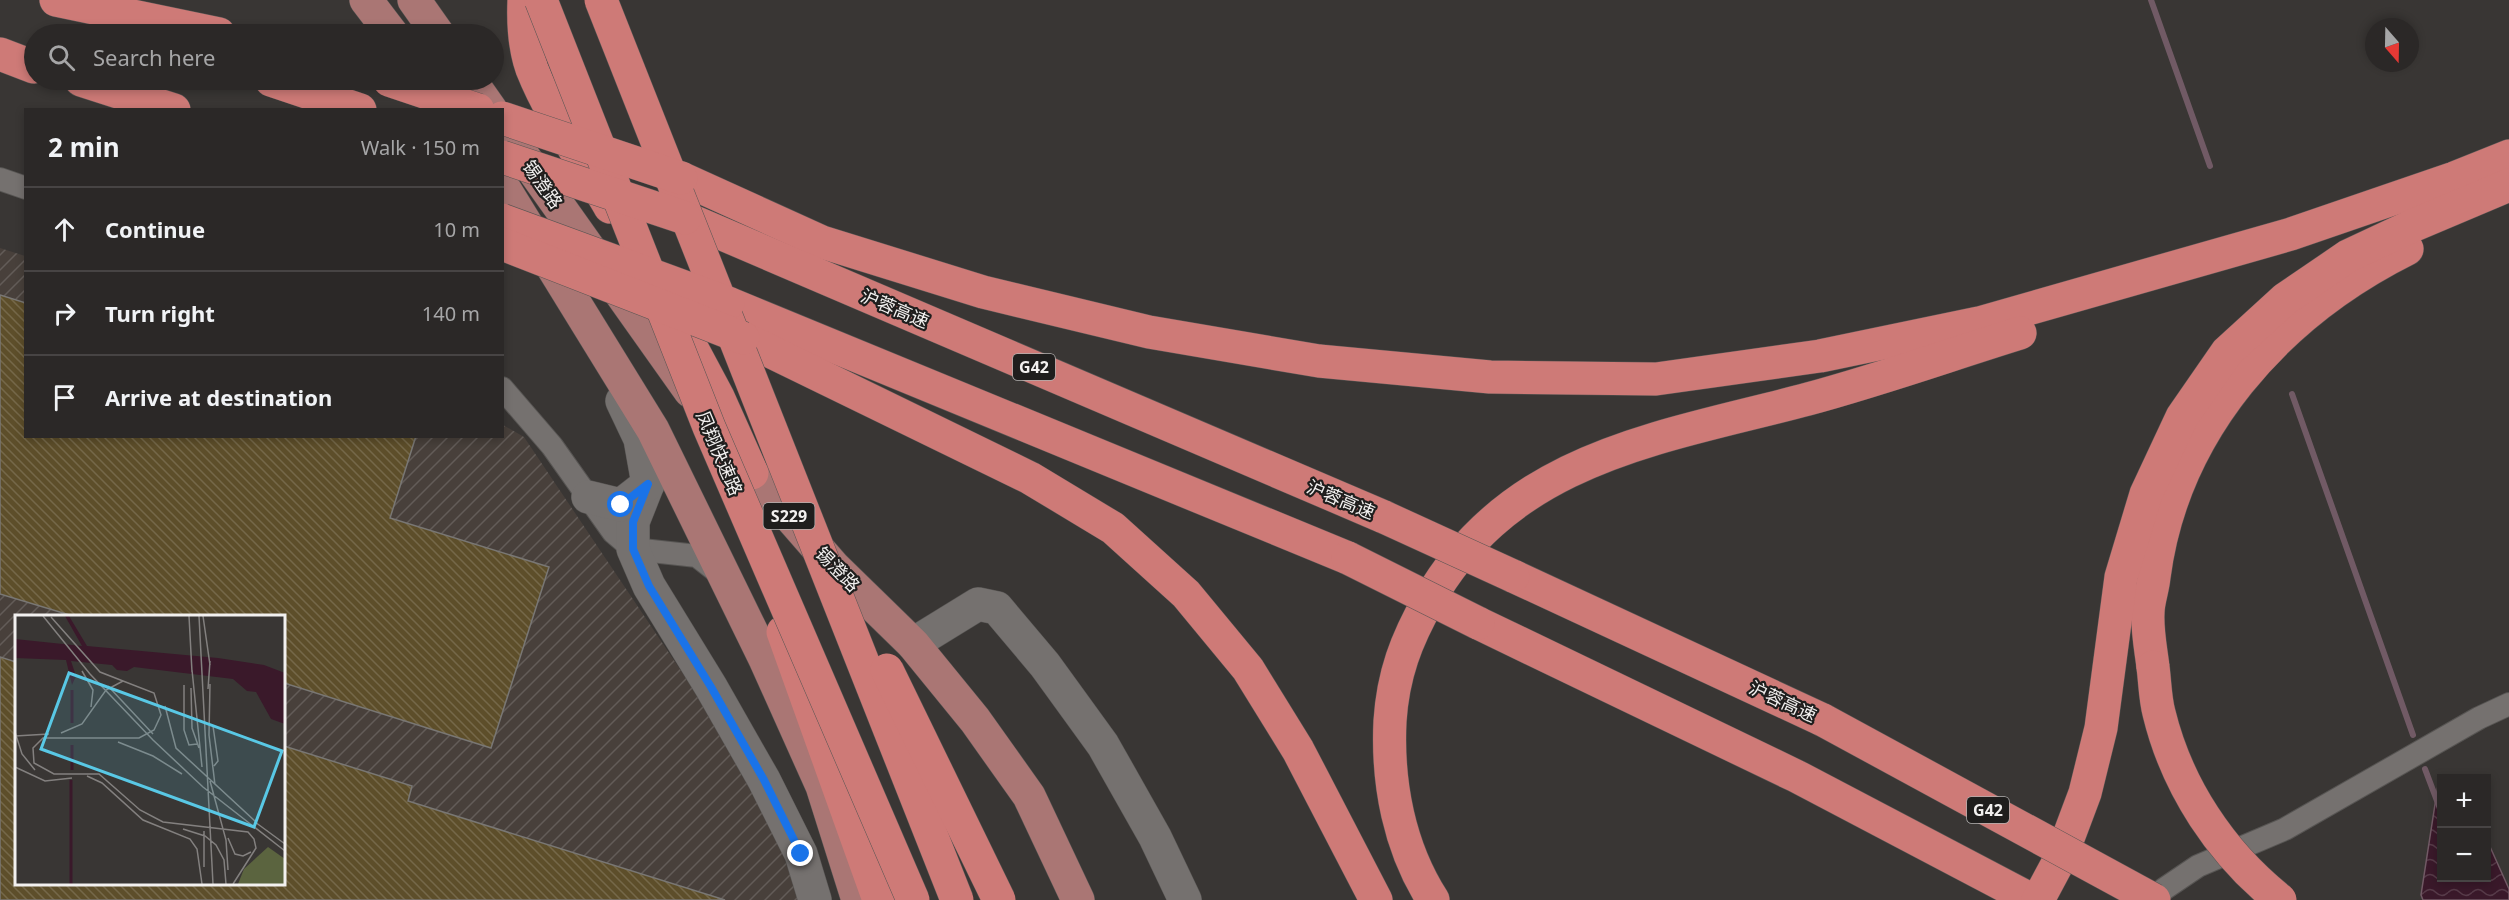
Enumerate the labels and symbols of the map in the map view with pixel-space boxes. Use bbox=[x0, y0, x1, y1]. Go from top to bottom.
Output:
north arrow bbox=[2365, 18, 2419, 72]
street label: 锡澄路 bbox=[518, 155, 568, 213]
street label: 沪蓉高速 bbox=[857, 283, 933, 333]
road number: G42 bbox=[1013, 354, 1055, 380]
street label: 凤翔快速路 bbox=[691, 407, 749, 499]
street label: 沪蓉高速 bbox=[1303, 474, 1379, 524]
route start bbox=[607, 491, 633, 517]
road number: S229 bbox=[764, 503, 814, 529]
street label: 锡澄路 bbox=[811, 541, 865, 597]
inset map bbox=[15, 615, 285, 885]
street label: 沪蓉高速 bbox=[1745, 675, 1821, 727]
road number: G42 bbox=[1967, 797, 2009, 823]
route end bbox=[787, 840, 813, 866]

